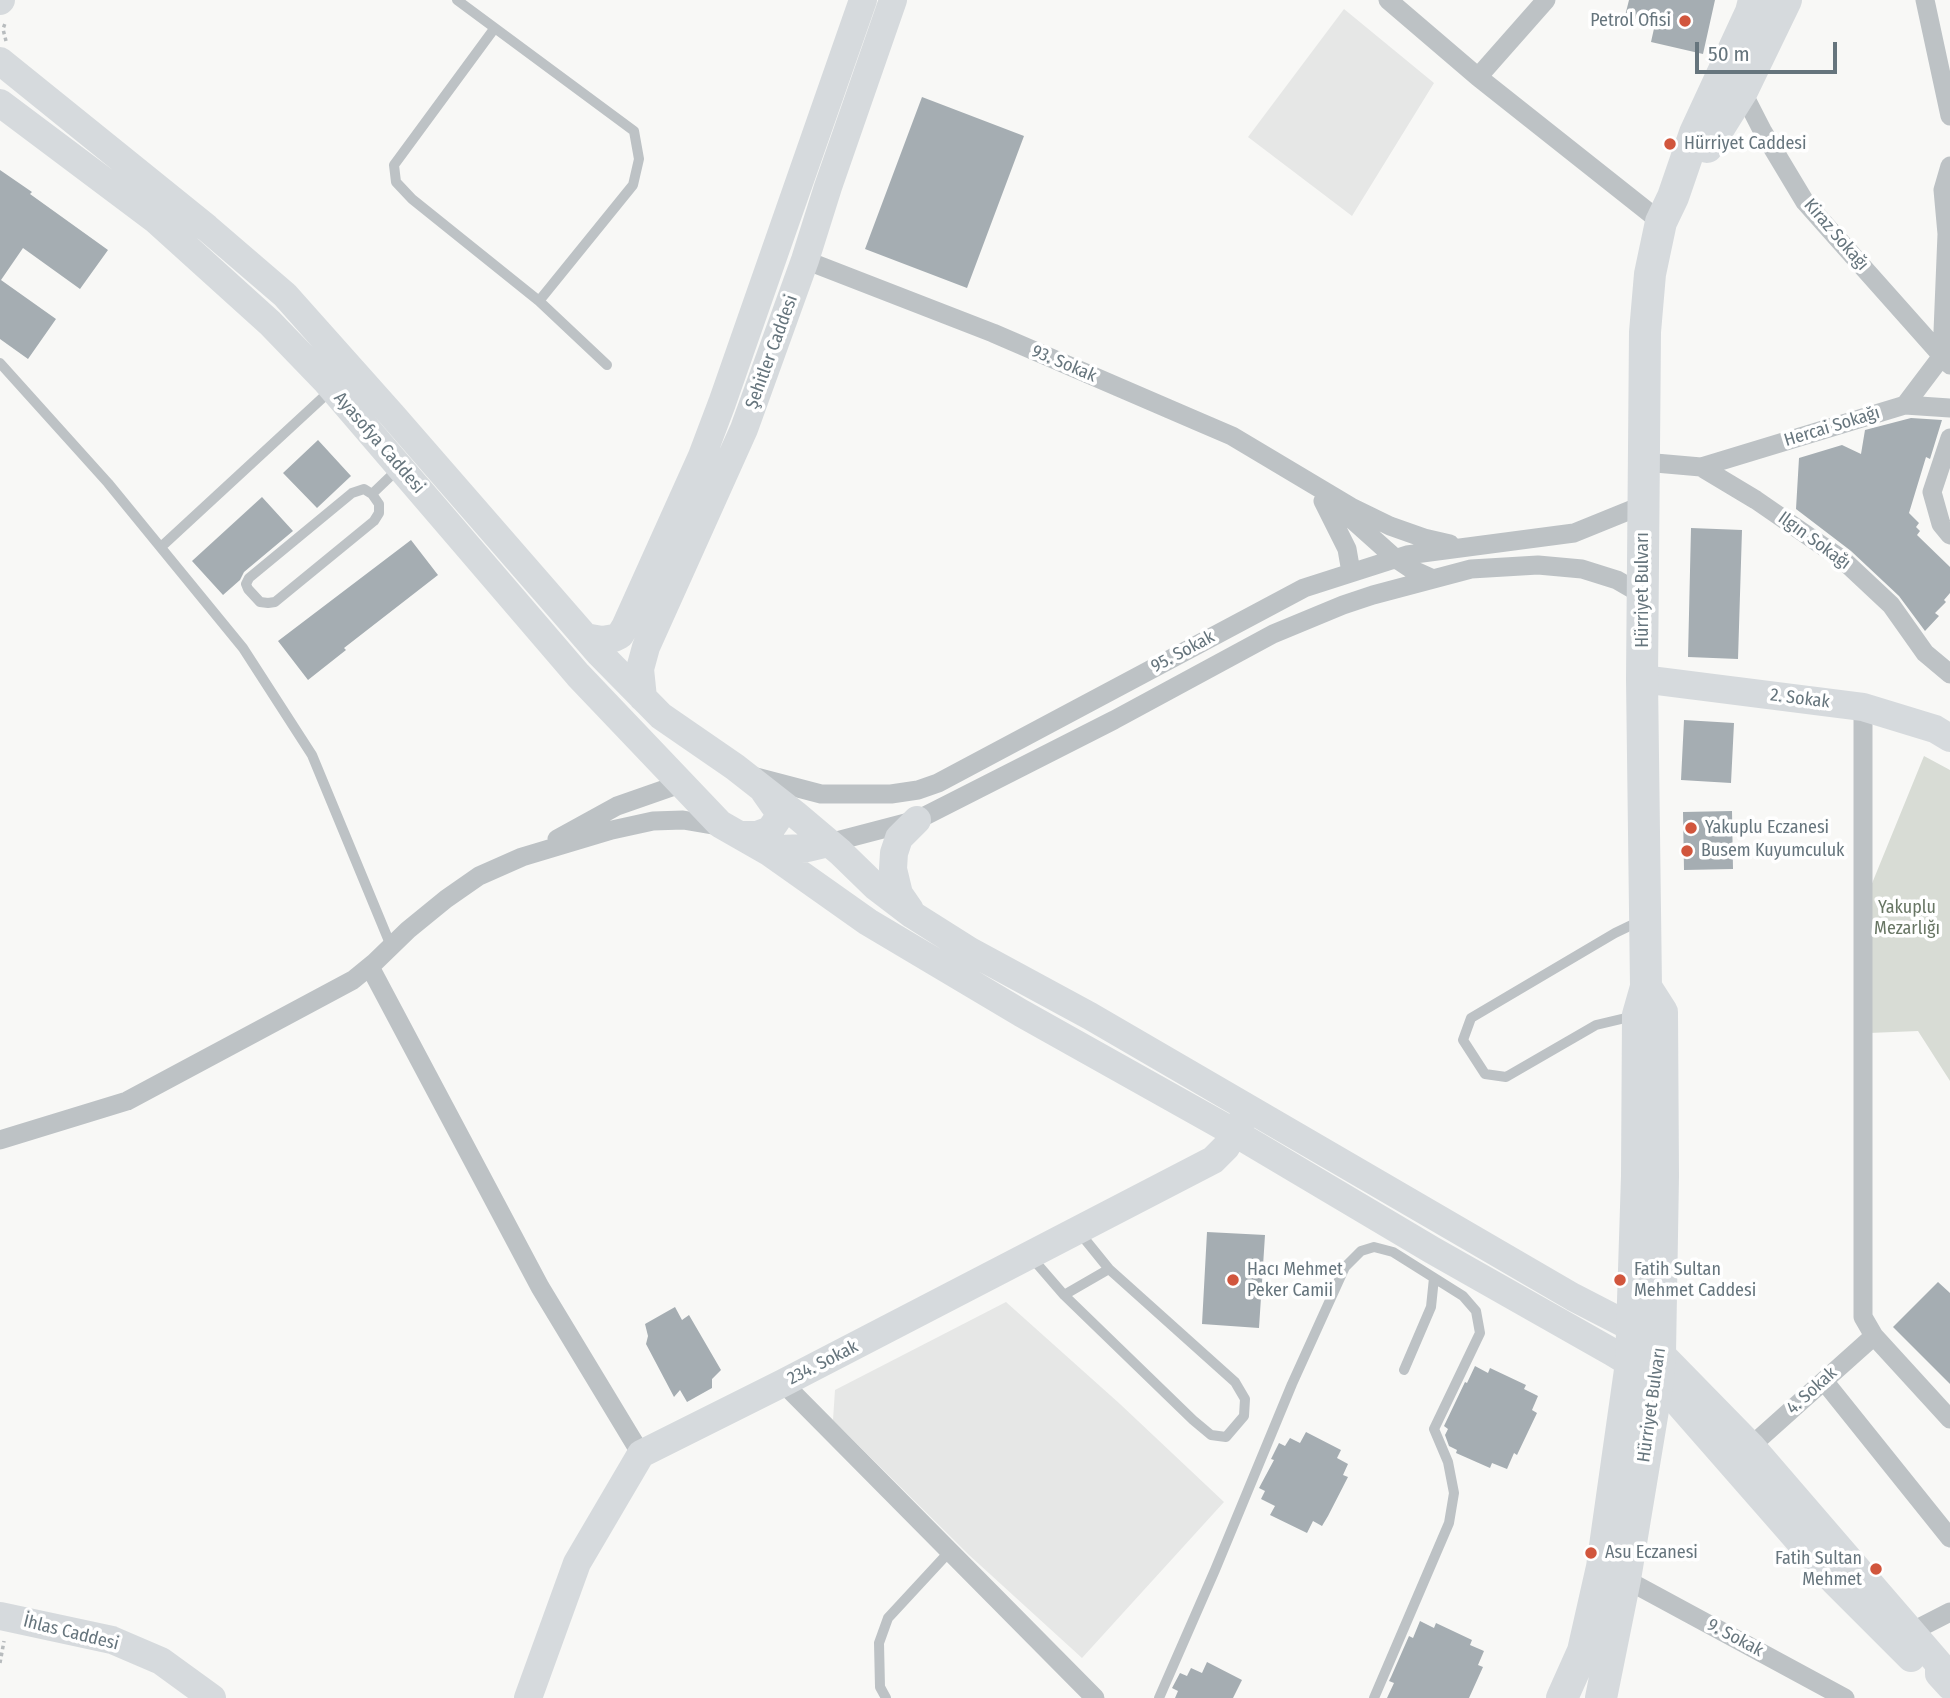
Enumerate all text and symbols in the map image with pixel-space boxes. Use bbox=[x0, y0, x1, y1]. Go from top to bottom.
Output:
place label: Petrol Ofisi bbox=[1590, 10, 1671, 32]
marker: Petrol Ofisi bbox=[1677, 13, 1693, 29]
scale bar bbox=[1698, 28, 1840, 72]
text: 50 m bbox=[1708, 41, 1750, 67]
place label: Hürriyet Caddesi bbox=[1684, 133, 1807, 155]
marker: Hürriyet Caddesi bbox=[1662, 136, 1678, 152]
street label: Kiraz Sokağı bbox=[1799, 195, 1873, 275]
street label: Şehitler Caddesi bbox=[741, 292, 803, 412]
street label: 93. Sokak bbox=[1028, 341, 1100, 387]
street label: Ayasofya Caddesi bbox=[329, 388, 429, 498]
street label: Hercai Sokağı bbox=[1782, 402, 1882, 452]
street label: Ilgın Sokağı bbox=[1774, 507, 1854, 575]
street label: Hürriyet Bulvarı bbox=[1632, 532, 1654, 648]
street label: 95. Sokak bbox=[1148, 626, 1218, 678]
street label: 2. Sokak bbox=[1769, 685, 1831, 713]
place label: Yakuplu Eczanesi bbox=[1705, 817, 1829, 839]
marker: Yakuplu Eczanesi bbox=[1683, 820, 1699, 836]
place label: Busem Kuyumculuk bbox=[1701, 840, 1844, 862]
marker: Busem Kuyumculuk bbox=[1679, 843, 1695, 859]
park label: Yakuplu Mezarlığı bbox=[1874, 897, 1940, 940]
place label: Hacı Mehmet Peker Camii bbox=[1247, 1259, 1343, 1302]
place label: Fatih Sultan Mehmet Caddesi bbox=[1634, 1259, 1756, 1302]
marker: Hacı Mehmet Peker Camii bbox=[1225, 1272, 1241, 1288]
marker: Fatih Sultan Mehmet Caddesi bbox=[1612, 1272, 1628, 1288]
street label: 234. Sokak bbox=[784, 1336, 862, 1390]
street label: Hürriyet Bulvarı bbox=[1633, 1346, 1671, 1464]
street label: 4. Sokak bbox=[1782, 1363, 1842, 1419]
place label: Asu Eczanesi bbox=[1605, 1542, 1698, 1564]
marker: Asu Eczanesi bbox=[1583, 1545, 1599, 1561]
place label: Fatih Sultan Mehmet bbox=[1775, 1548, 1862, 1590]
marker: Fatih Sultan Mehmet bbox=[1868, 1561, 1884, 1577]
street label: İhlas Caddesi bbox=[21, 1611, 121, 1655]
street label: 9. Sokak bbox=[1703, 1614, 1767, 1662]

